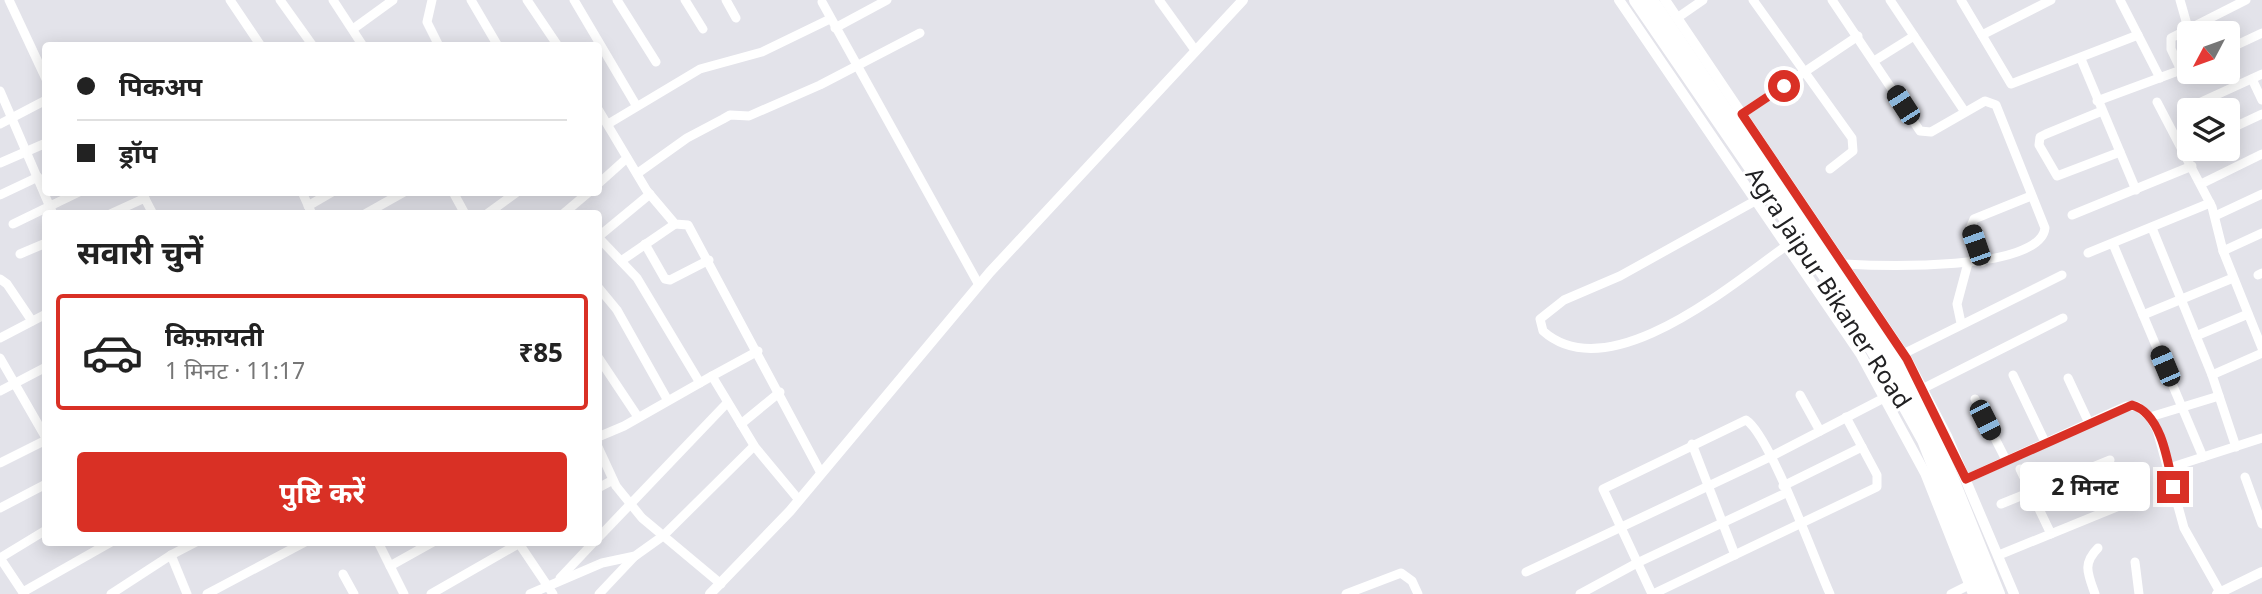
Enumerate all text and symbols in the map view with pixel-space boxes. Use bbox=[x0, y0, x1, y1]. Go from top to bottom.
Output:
north arrow bbox=[2177, 21, 2240, 84]
map controls bbox=[2177, 21, 2240, 161]
text: पिकअप bbox=[119, 68, 202, 104]
route start bbox=[1768, 70, 1800, 102]
car bbox=[1883, 82, 1924, 128]
button: layers bbox=[2177, 98, 2240, 161]
text: ड्रॉप bbox=[119, 135, 157, 171]
street label: Agra Jaipur Bikaner Road bbox=[1739, 160, 1920, 414]
car bbox=[1960, 222, 1993, 268]
text: सवारी चुनें bbox=[77, 230, 203, 273]
text: किफ़ायती bbox=[165, 318, 264, 354]
icon: car bbox=[81, 321, 144, 384]
text: ₹85 bbox=[518, 334, 563, 370]
car bbox=[2148, 343, 2183, 389]
text: 1 मिनट · 11:17 bbox=[165, 354, 305, 386]
car bbox=[1967, 397, 2004, 443]
button: पुष्टि करें bbox=[77, 452, 567, 532]
callout: 2 मिनट bbox=[2019, 462, 2148, 512]
text: 2 मिनट bbox=[2051, 470, 2119, 502]
route end bbox=[2157, 471, 2189, 503]

